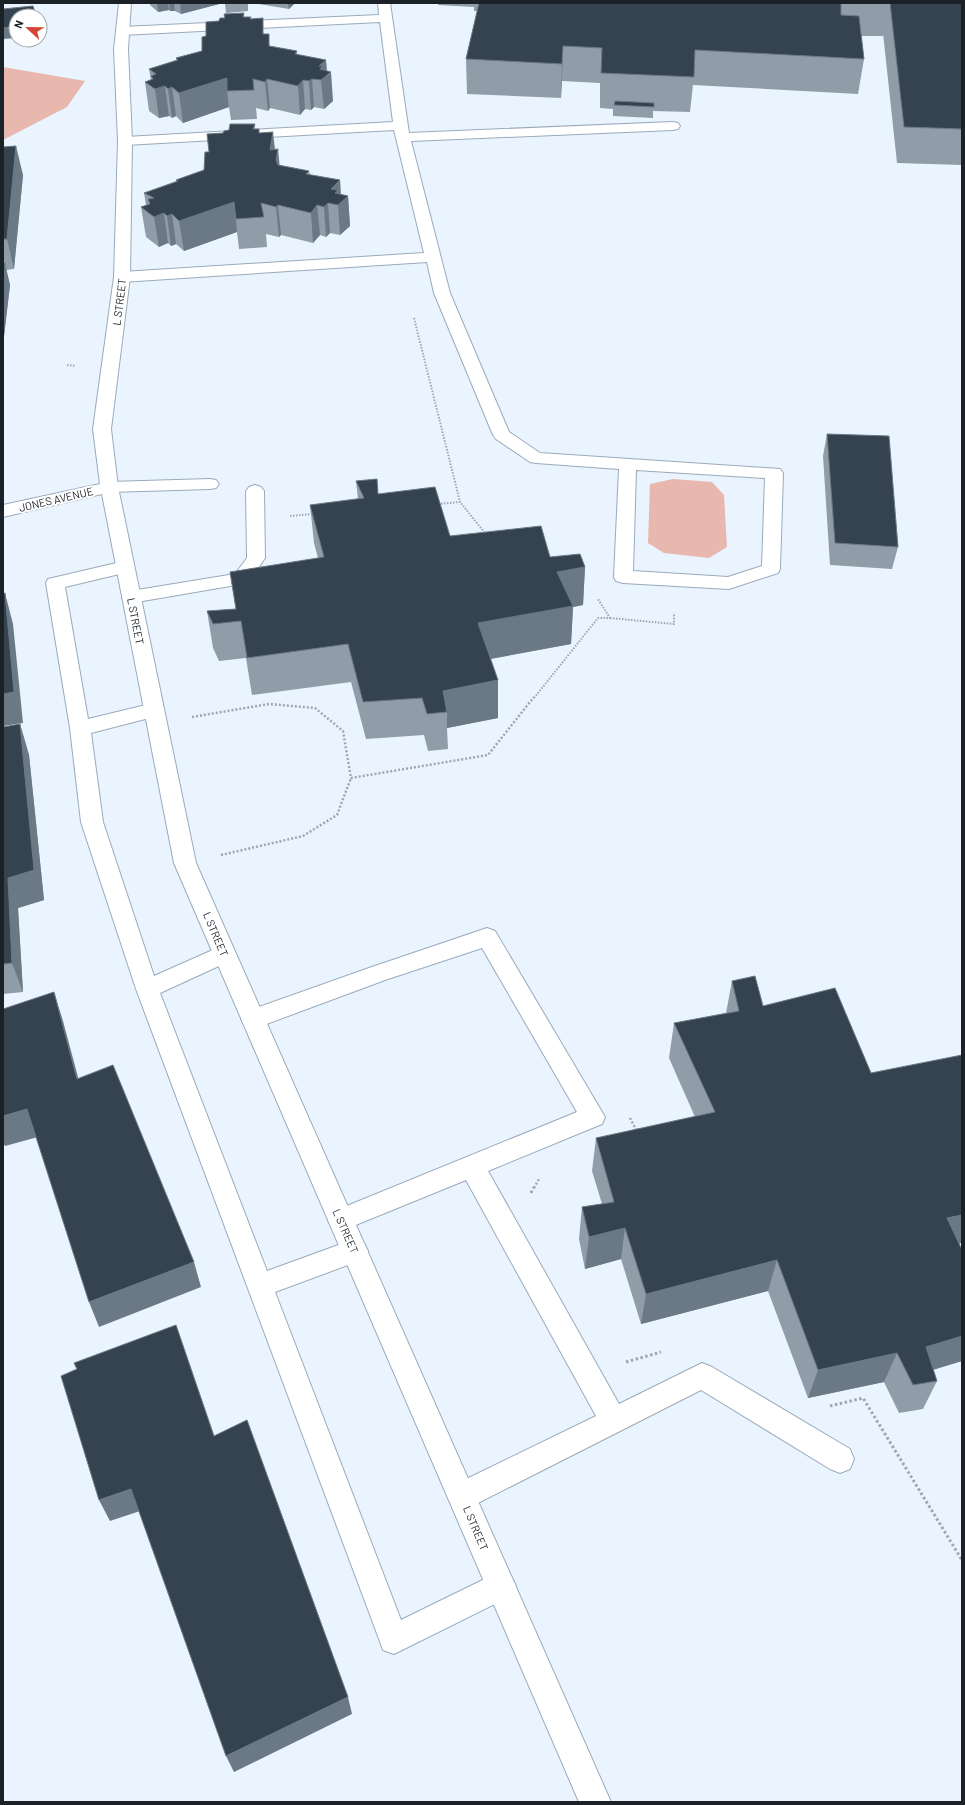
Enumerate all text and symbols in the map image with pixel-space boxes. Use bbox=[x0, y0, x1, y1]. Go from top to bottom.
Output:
north arrow bbox=[8, 8, 48, 48]
text: N bbox=[11, 18, 26, 30]
street label: L STREET bbox=[110, 278, 128, 326]
street label: JONES AVENUE bbox=[18, 484, 95, 514]
street label: L STREET bbox=[125, 597, 147, 645]
street label: L STREET bbox=[201, 910, 231, 958]
street label: L STREET bbox=[330, 1207, 362, 1255]
street label: L STREET bbox=[461, 1504, 491, 1552]

